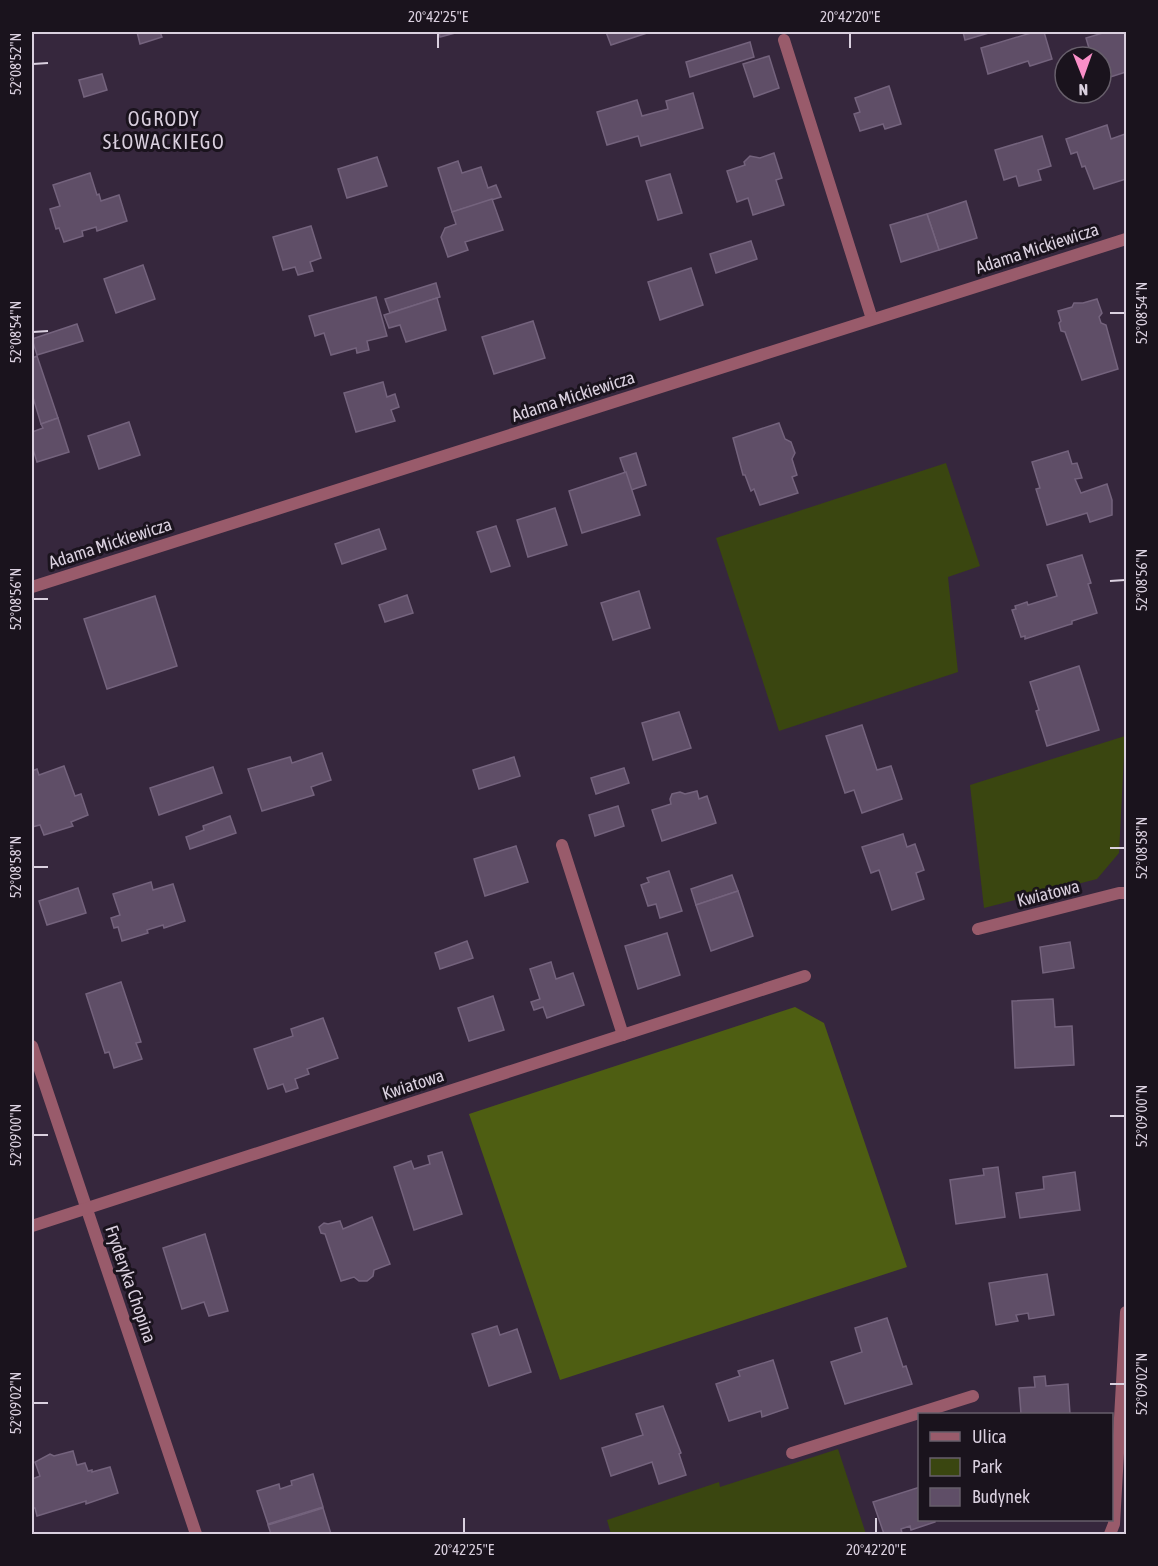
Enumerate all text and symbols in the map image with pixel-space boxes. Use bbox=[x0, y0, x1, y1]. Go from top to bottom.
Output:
text: 20°42'25"E bbox=[408, 8, 469, 25]
text: 20°42'20"E bbox=[820, 8, 881, 25]
text: 52°08'52"N bbox=[7, 33, 24, 95]
north arrow bbox=[1053, 45, 1113, 105]
text: N bbox=[1078, 81, 1088, 99]
district label: OGRODY SŁOWACKIEGO bbox=[103, 107, 225, 153]
street label: Adama Mickiewicza bbox=[973, 218, 1101, 278]
text: 52°08'54"N bbox=[1133, 282, 1150, 344]
text: 52°08'54"N bbox=[7, 301, 24, 363]
street label: Adama Mickiewicza bbox=[509, 366, 637, 426]
street label: Adama Mickiewicza bbox=[46, 513, 174, 573]
text: 52°08'56"N bbox=[1133, 549, 1150, 611]
text: 52°08'56"N bbox=[7, 568, 24, 630]
text: 52°08'58"N bbox=[1133, 817, 1150, 879]
text: 52°08'58"N bbox=[7, 836, 24, 898]
street label: Kwiatowa bbox=[1015, 875, 1081, 911]
street label: Kwiatowa bbox=[379, 1064, 447, 1104]
text: 52°09'00"N bbox=[1133, 1085, 1150, 1147]
text: 52°09'00"N bbox=[7, 1104, 24, 1166]
street label: Fryderyka Chopina bbox=[101, 1223, 161, 1345]
text: 52°09'02"N bbox=[1133, 1353, 1150, 1415]
text: 52°09'02"N bbox=[7, 1372, 24, 1434]
legend bbox=[918, 1413, 1113, 1521]
text: Ulica bbox=[972, 1426, 1007, 1447]
text: Park bbox=[972, 1456, 1002, 1477]
text: Budynek bbox=[972, 1486, 1030, 1507]
text: 20°42'25"E bbox=[434, 1541, 495, 1558]
text: 20°42'20"E bbox=[846, 1541, 907, 1558]

